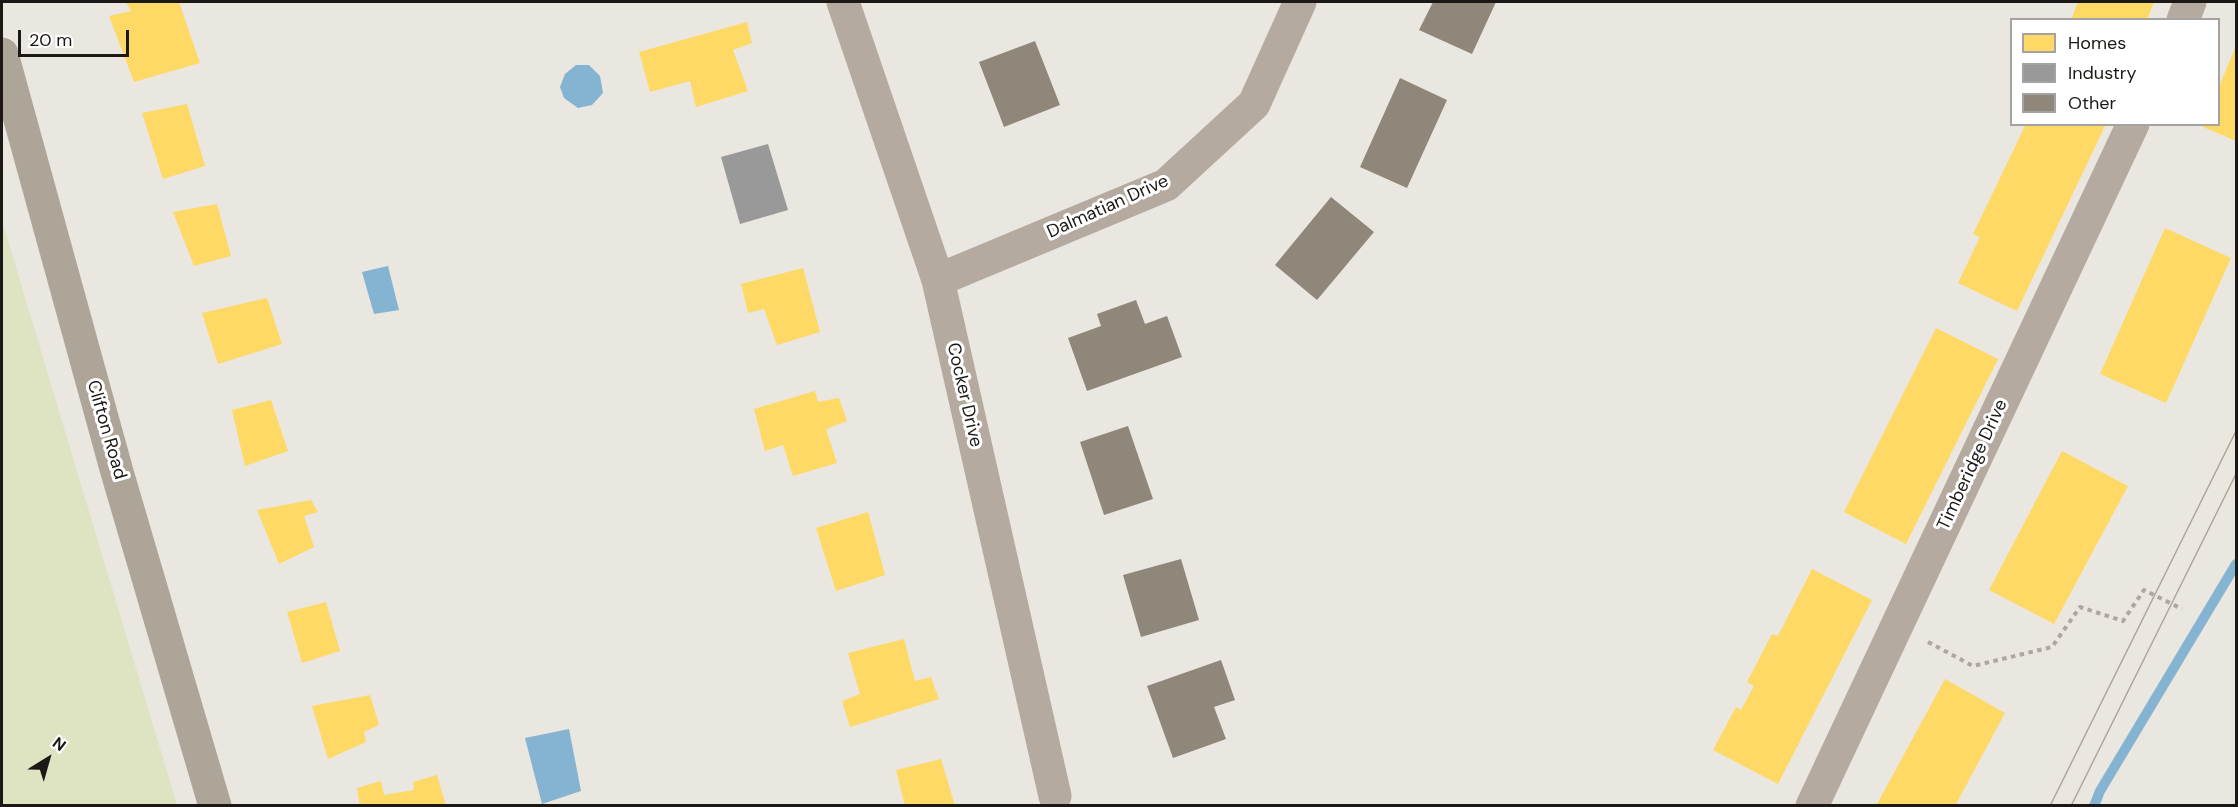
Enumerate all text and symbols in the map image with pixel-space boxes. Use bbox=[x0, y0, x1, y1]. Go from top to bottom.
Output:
scale bar bbox=[21, 18, 132, 56]
legend bbox=[2010, 18, 2220, 126]
text: 20 m bbox=[29, 28, 72, 52]
text: Homes bbox=[2068, 31, 2126, 55]
text: Industry bbox=[2068, 61, 2137, 85]
text: Other bbox=[2068, 91, 2116, 115]
street label: Dalmatian Drive bbox=[1044, 171, 1172, 243]
street label: Cocker Drive bbox=[941, 341, 987, 449]
street label: Clifton Road bbox=[82, 378, 130, 482]
street label: Timberidge Drive bbox=[1933, 396, 2013, 534]
north arrow bbox=[18, 729, 78, 789]
text: N bbox=[48, 732, 70, 756]

